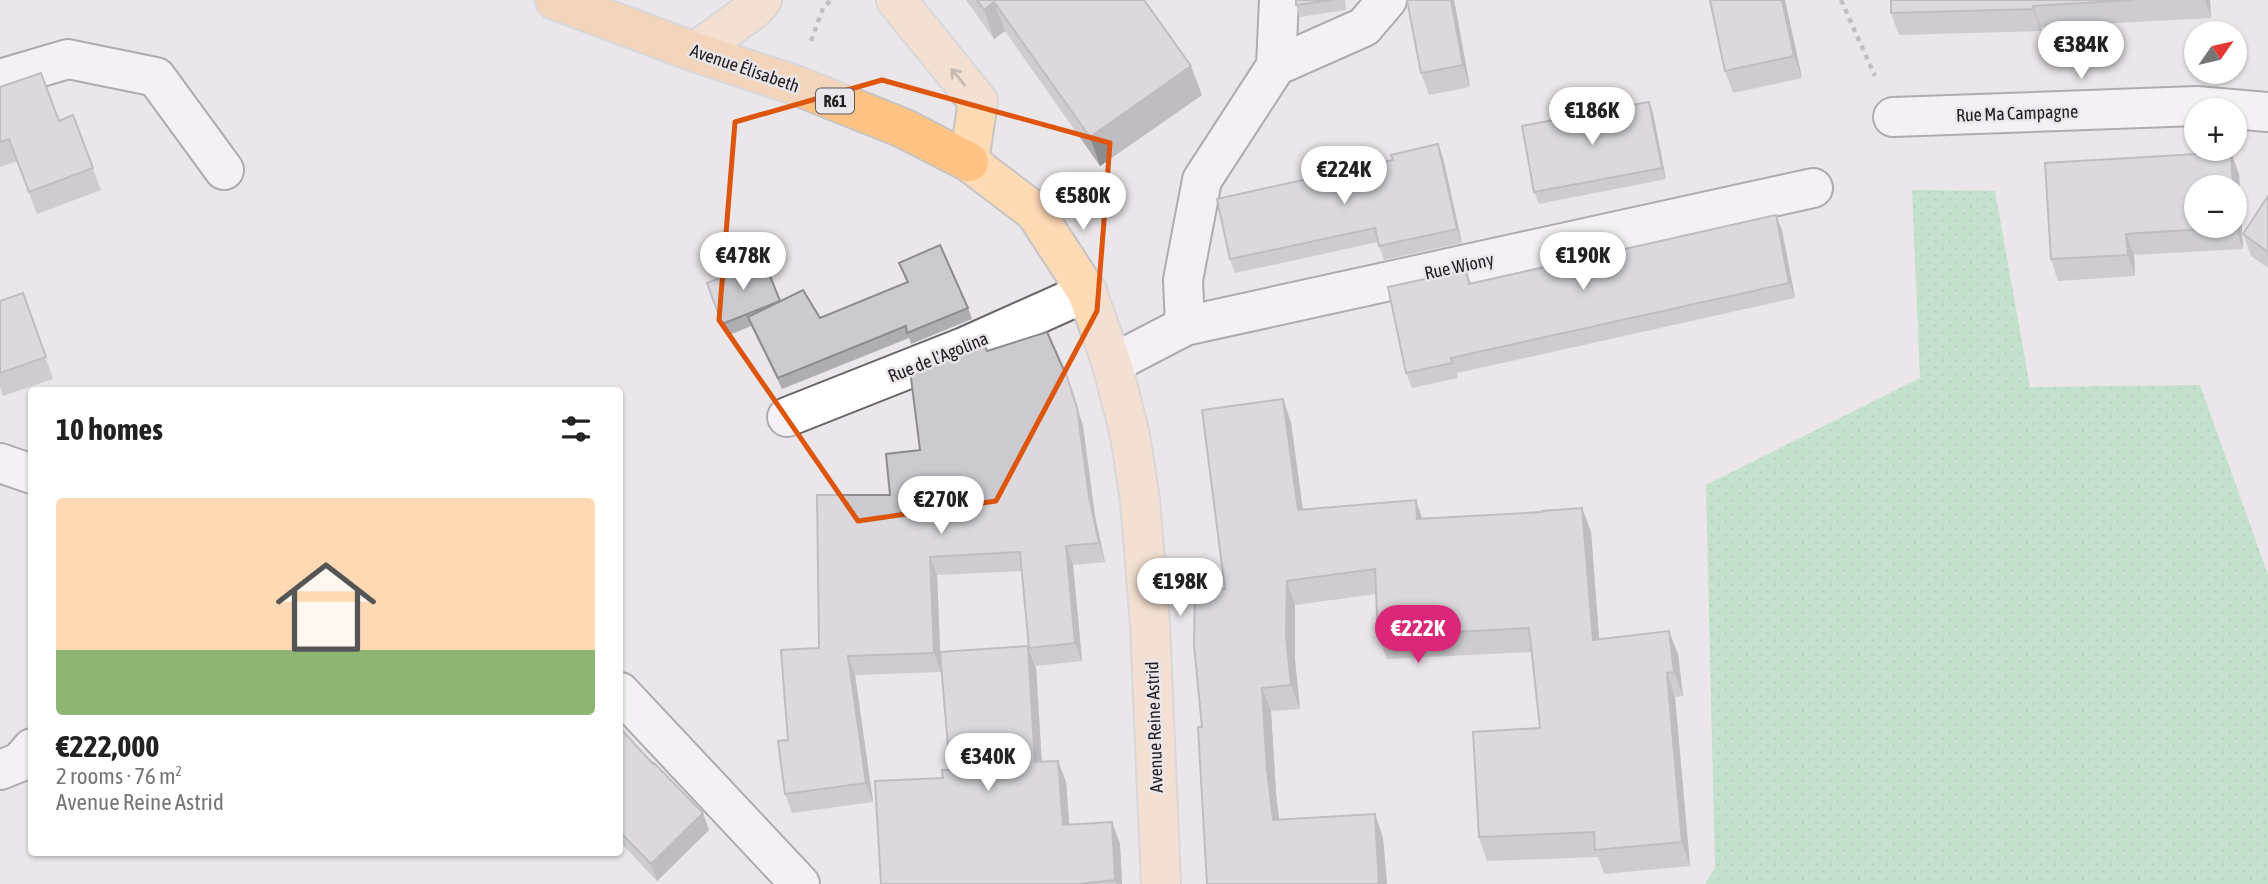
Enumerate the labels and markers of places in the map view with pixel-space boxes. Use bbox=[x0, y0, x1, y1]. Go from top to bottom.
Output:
pin: €384K bbox=[2032, 22, 2130, 81]
pin: €186K bbox=[1543, 88, 1641, 147]
pin: €224K bbox=[1295, 146, 1393, 206]
pin: €580K bbox=[1034, 173, 1132, 232]
pin: €478K bbox=[694, 232, 792, 292]
pin: €190K bbox=[1534, 232, 1632, 292]
pin: €270K bbox=[892, 476, 990, 536]
pin: €198K bbox=[1131, 558, 1229, 618]
pin: €222K bbox=[1369, 606, 1467, 665]
pin: €340K bbox=[939, 734, 1037, 793]

